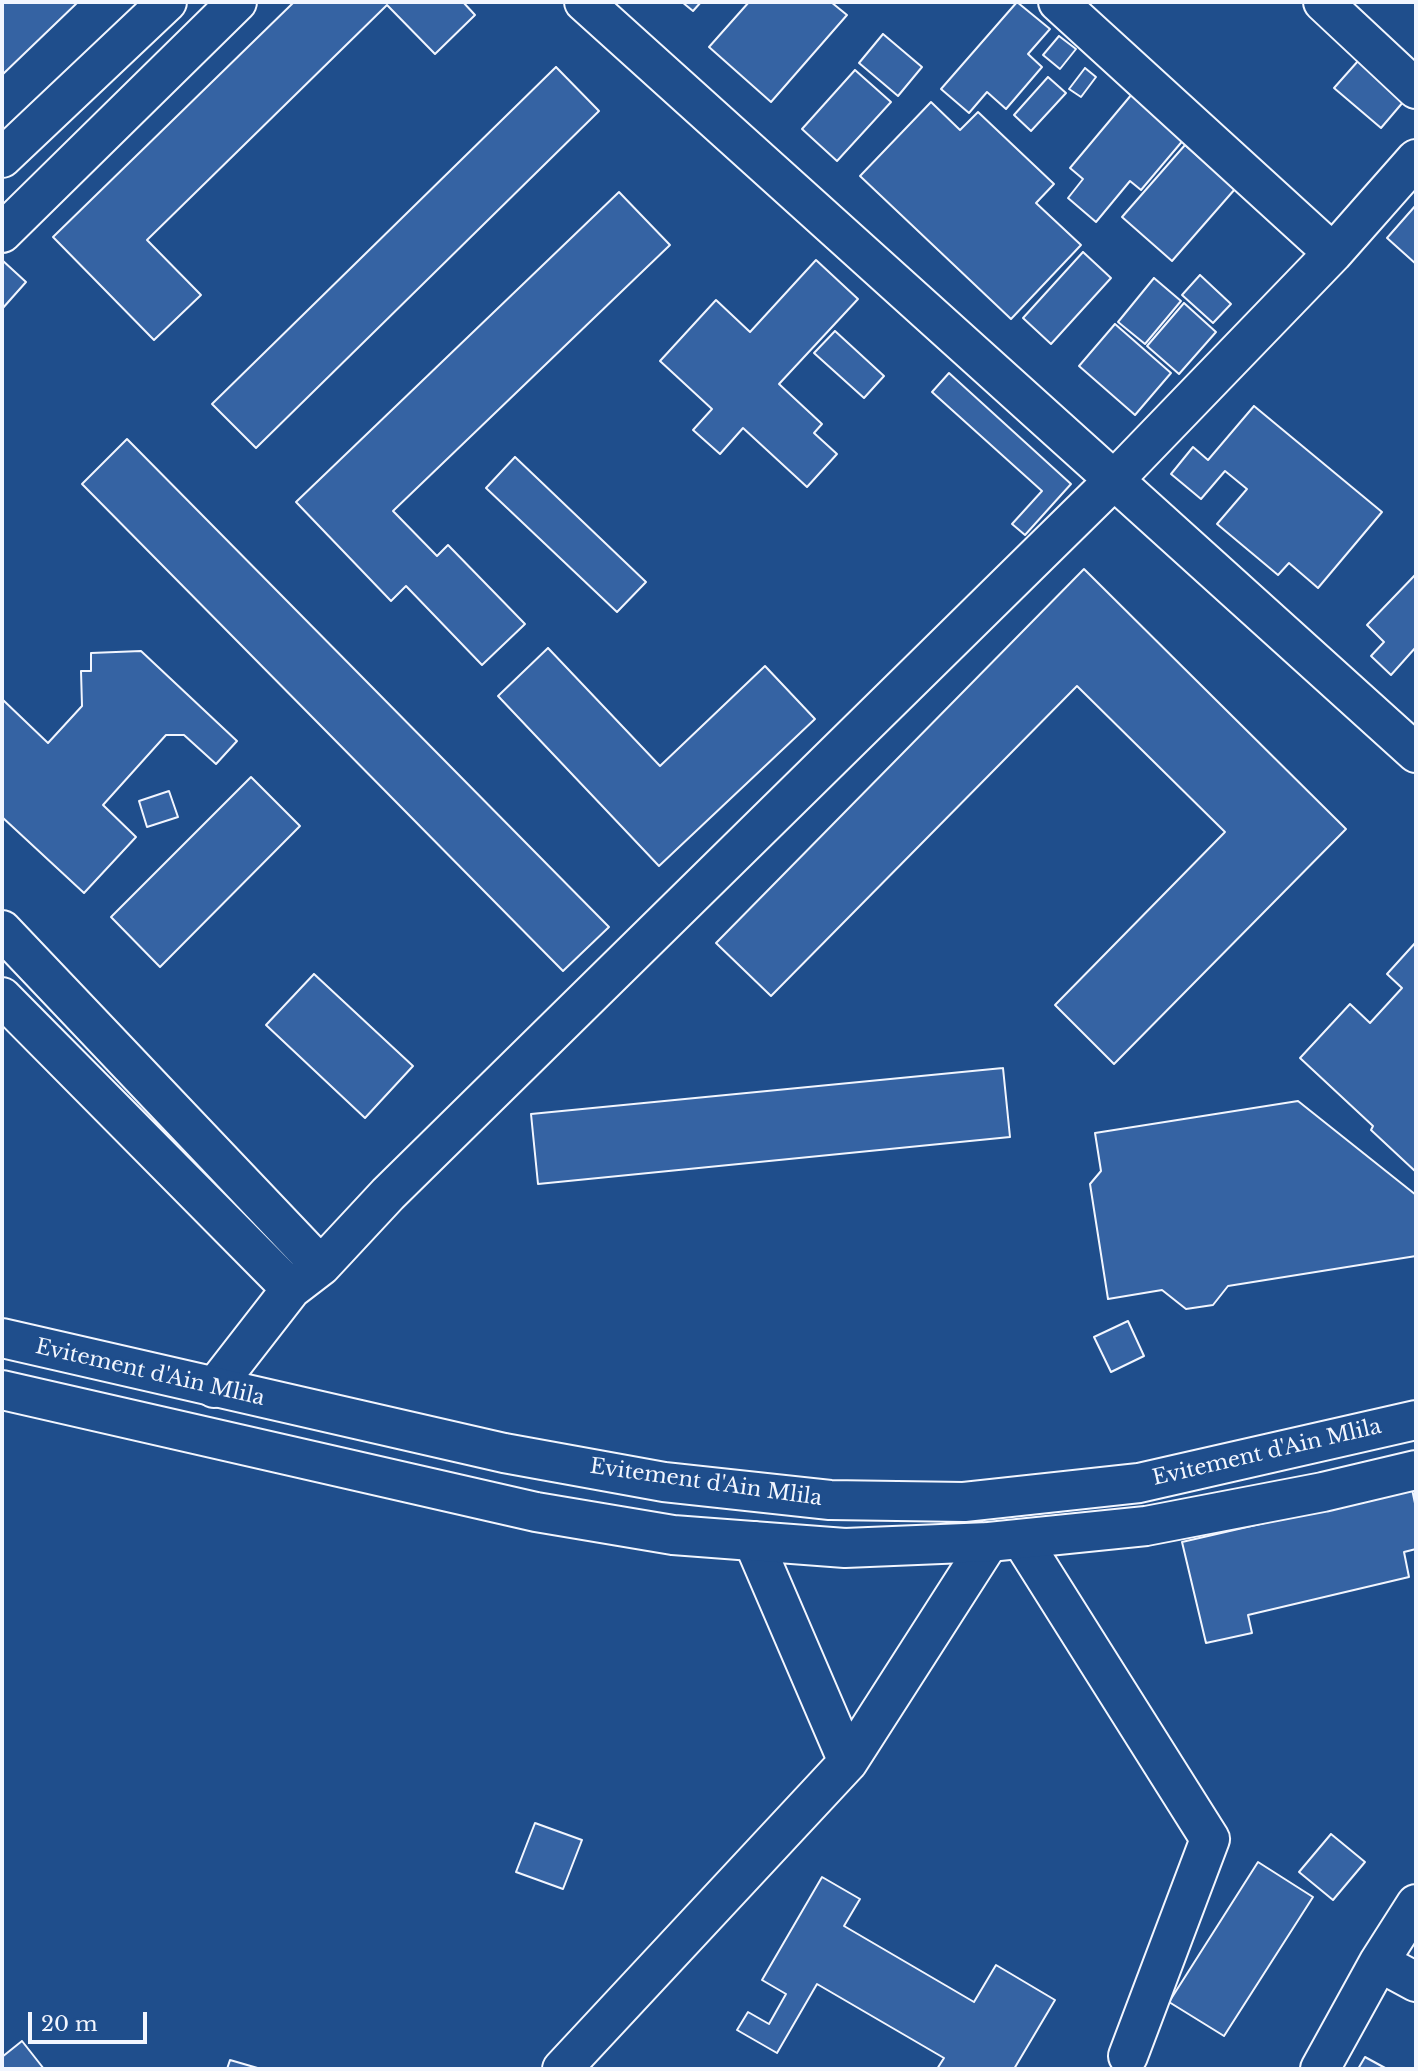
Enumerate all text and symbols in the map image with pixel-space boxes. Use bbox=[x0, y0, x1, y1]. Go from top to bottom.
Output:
street label: Evitement d'Ain Mlila bbox=[33, 1334, 267, 1412]
street label: Evitement d'Ain Mlila bbox=[1150, 1414, 1384, 1492]
street label: Evitement d'Ain Mlila bbox=[588, 1454, 824, 1512]
scale bar bbox=[32, 1997, 150, 2041]
text: 20 m bbox=[41, 2011, 98, 2037]

